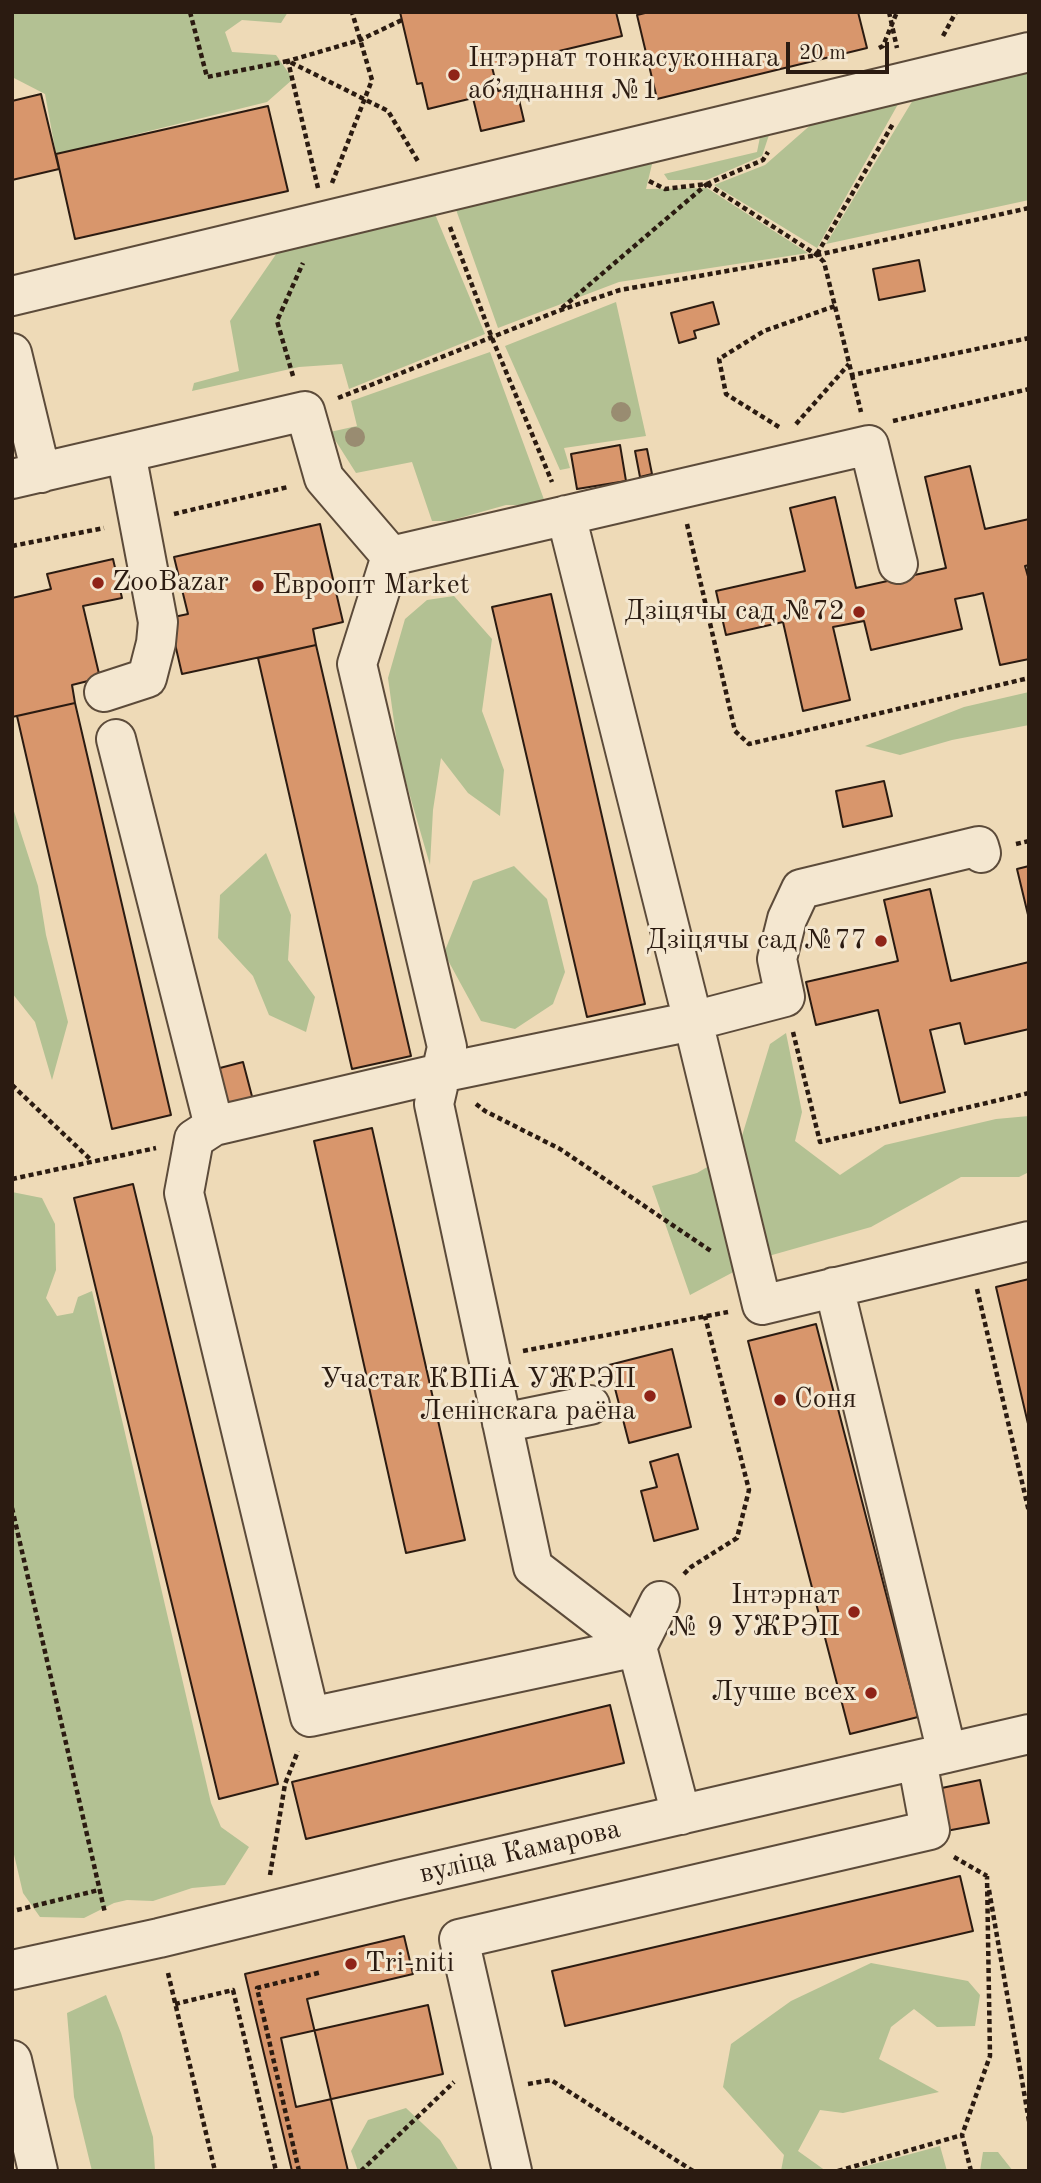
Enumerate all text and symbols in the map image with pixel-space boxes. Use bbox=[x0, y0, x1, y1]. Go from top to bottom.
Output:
scale bar bbox=[789, 28, 892, 72]
place label: Інтэрнат тонкасуконнага абʼяднання №1 bbox=[468, 42, 780, 108]
text: 20 m bbox=[799, 43, 846, 64]
marker: Інтэрнат тонкасуконнага абʼяднання №1 bbox=[446, 67, 462, 83]
place label: ZooBazar bbox=[112, 566, 229, 600]
place label: Евроопт Market bbox=[272, 569, 469, 603]
marker: ZooBazar bbox=[90, 575, 106, 591]
marker: Евроопт Market bbox=[250, 578, 266, 594]
place label: Дзіцячы сад №72 bbox=[624, 595, 845, 629]
marker: Дзіцячы сад №72 bbox=[851, 604, 867, 620]
place label: Дзіцячы сад №77 bbox=[646, 924, 867, 958]
marker: Дзіцячы сад №77 bbox=[873, 933, 889, 949]
place label: Участак КВПіА УЖРЭП Ленінскага раёна bbox=[320, 1363, 636, 1429]
place label: Соня bbox=[794, 1383, 857, 1417]
marker: Участак КВПіА УЖРЭП Ленінскага раёна bbox=[642, 1388, 658, 1404]
marker: Соня bbox=[772, 1392, 788, 1408]
place label: Інтэрнат № 9 УЖРЭП bbox=[669, 1579, 840, 1645]
marker: Інтэрнат № 9 УЖРЭП bbox=[846, 1604, 862, 1620]
place label: Лучше всех bbox=[711, 1676, 857, 1710]
marker: Лучше всех bbox=[863, 1685, 879, 1701]
street label: вуліца Камарова bbox=[416, 1813, 624, 1891]
place label: Tri-niti bbox=[365, 1947, 454, 1981]
marker: Tri-niti bbox=[343, 1956, 359, 1972]

